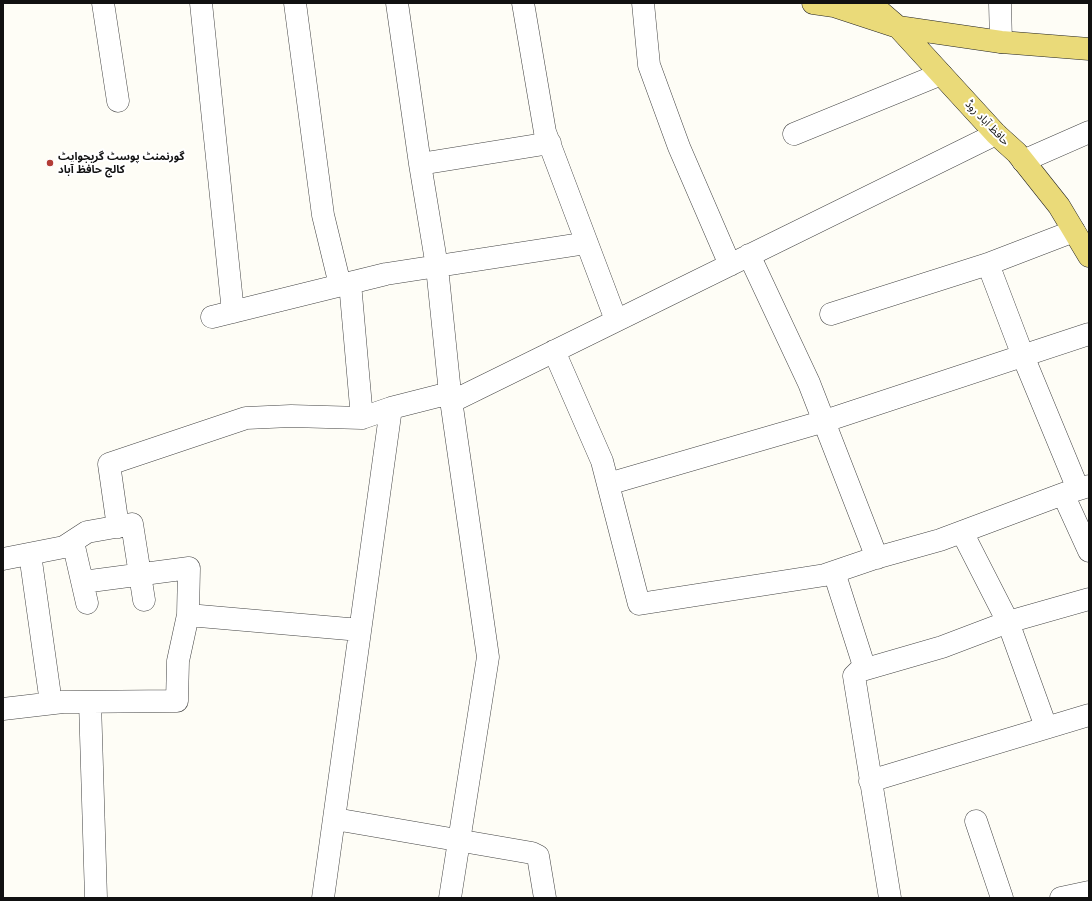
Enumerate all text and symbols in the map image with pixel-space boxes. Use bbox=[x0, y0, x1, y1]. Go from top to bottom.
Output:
street label: حافظ آباد روڈ bbox=[962, 98, 1012, 148]
place label: گورنمنٹ پوسٹ گریجوایٹ کالج حافظ آباد bbox=[58, 150, 185, 176]
marker: گورنمنٹ پوسٹ گریجوایٹ کالج حافظ آباد bbox=[45, 158, 55, 168]

